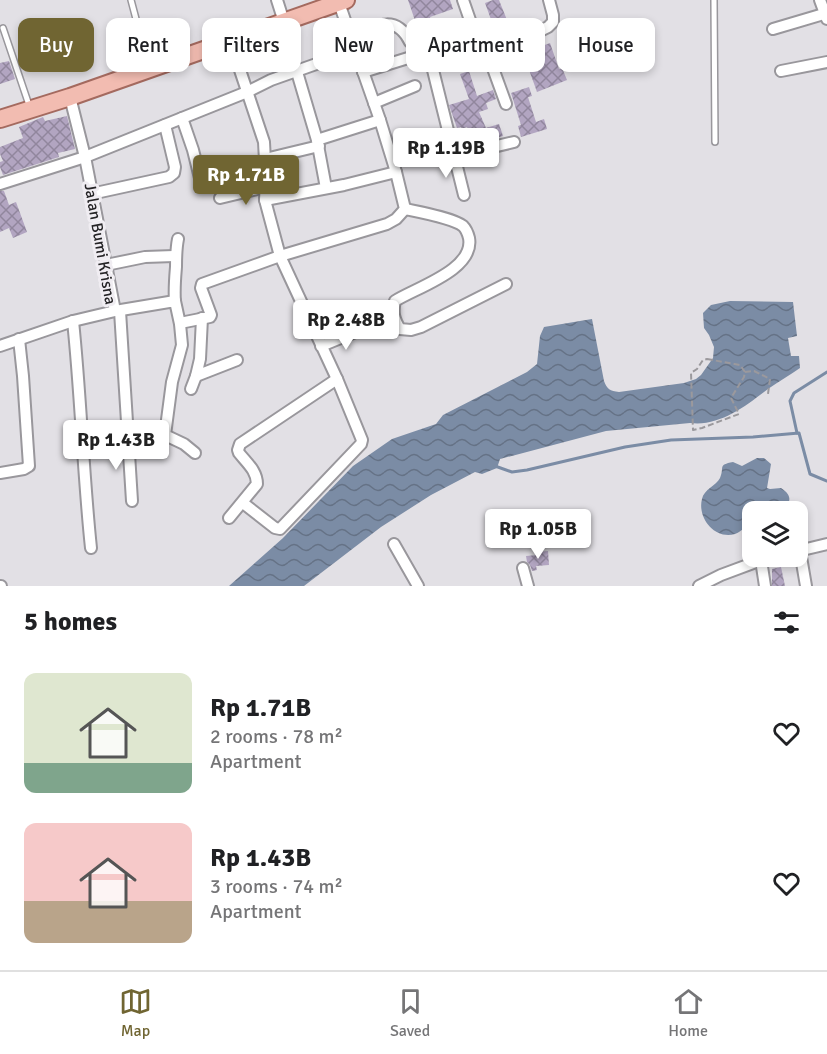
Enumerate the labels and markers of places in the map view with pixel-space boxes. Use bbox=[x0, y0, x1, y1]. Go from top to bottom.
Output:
pin: Rp 1.19B bbox=[384, 128, 508, 179]
pin: Rp 1.71B bbox=[184, 155, 308, 206]
pin: Rp 2.48B bbox=[284, 300, 408, 351]
pin: Rp 1.43B bbox=[54, 420, 178, 471]
pin: Rp 1.05B bbox=[476, 509, 600, 560]

